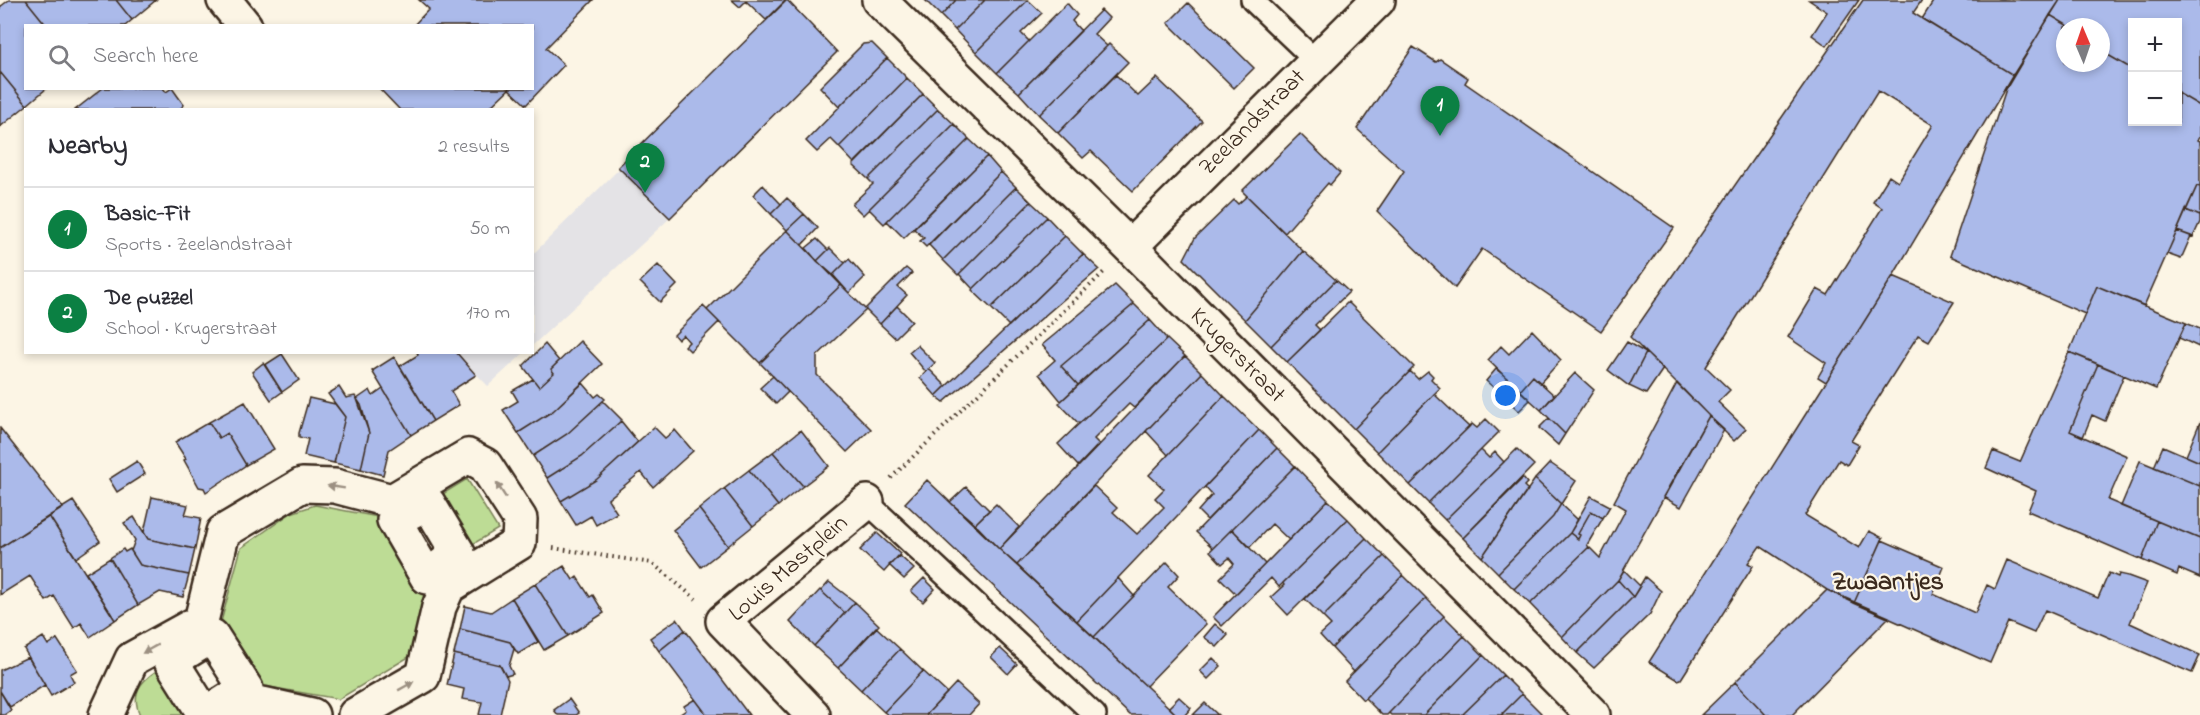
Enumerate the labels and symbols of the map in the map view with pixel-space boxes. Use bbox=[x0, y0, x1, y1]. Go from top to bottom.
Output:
north arrow bbox=[2056, 18, 2110, 72]
street label: Zeelandstraat bbox=[1191, 61, 1315, 185]
pin: 1 bbox=[1420, 86, 1460, 136]
pin: 2 bbox=[626, 144, 664, 193]
street label: Krugerstraat bbox=[1181, 300, 1293, 412]
your location bbox=[1491, 381, 1520, 410]
one-way arrow bbox=[496, 482, 507, 498]
one-way arrow bbox=[326, 483, 345, 492]
street label: Louis Mastplein bbox=[721, 507, 857, 631]
district label: Zwaantjes bbox=[1832, 564, 1944, 602]
one-way arrow bbox=[141, 644, 158, 654]
one-way arrow bbox=[398, 681, 415, 691]

